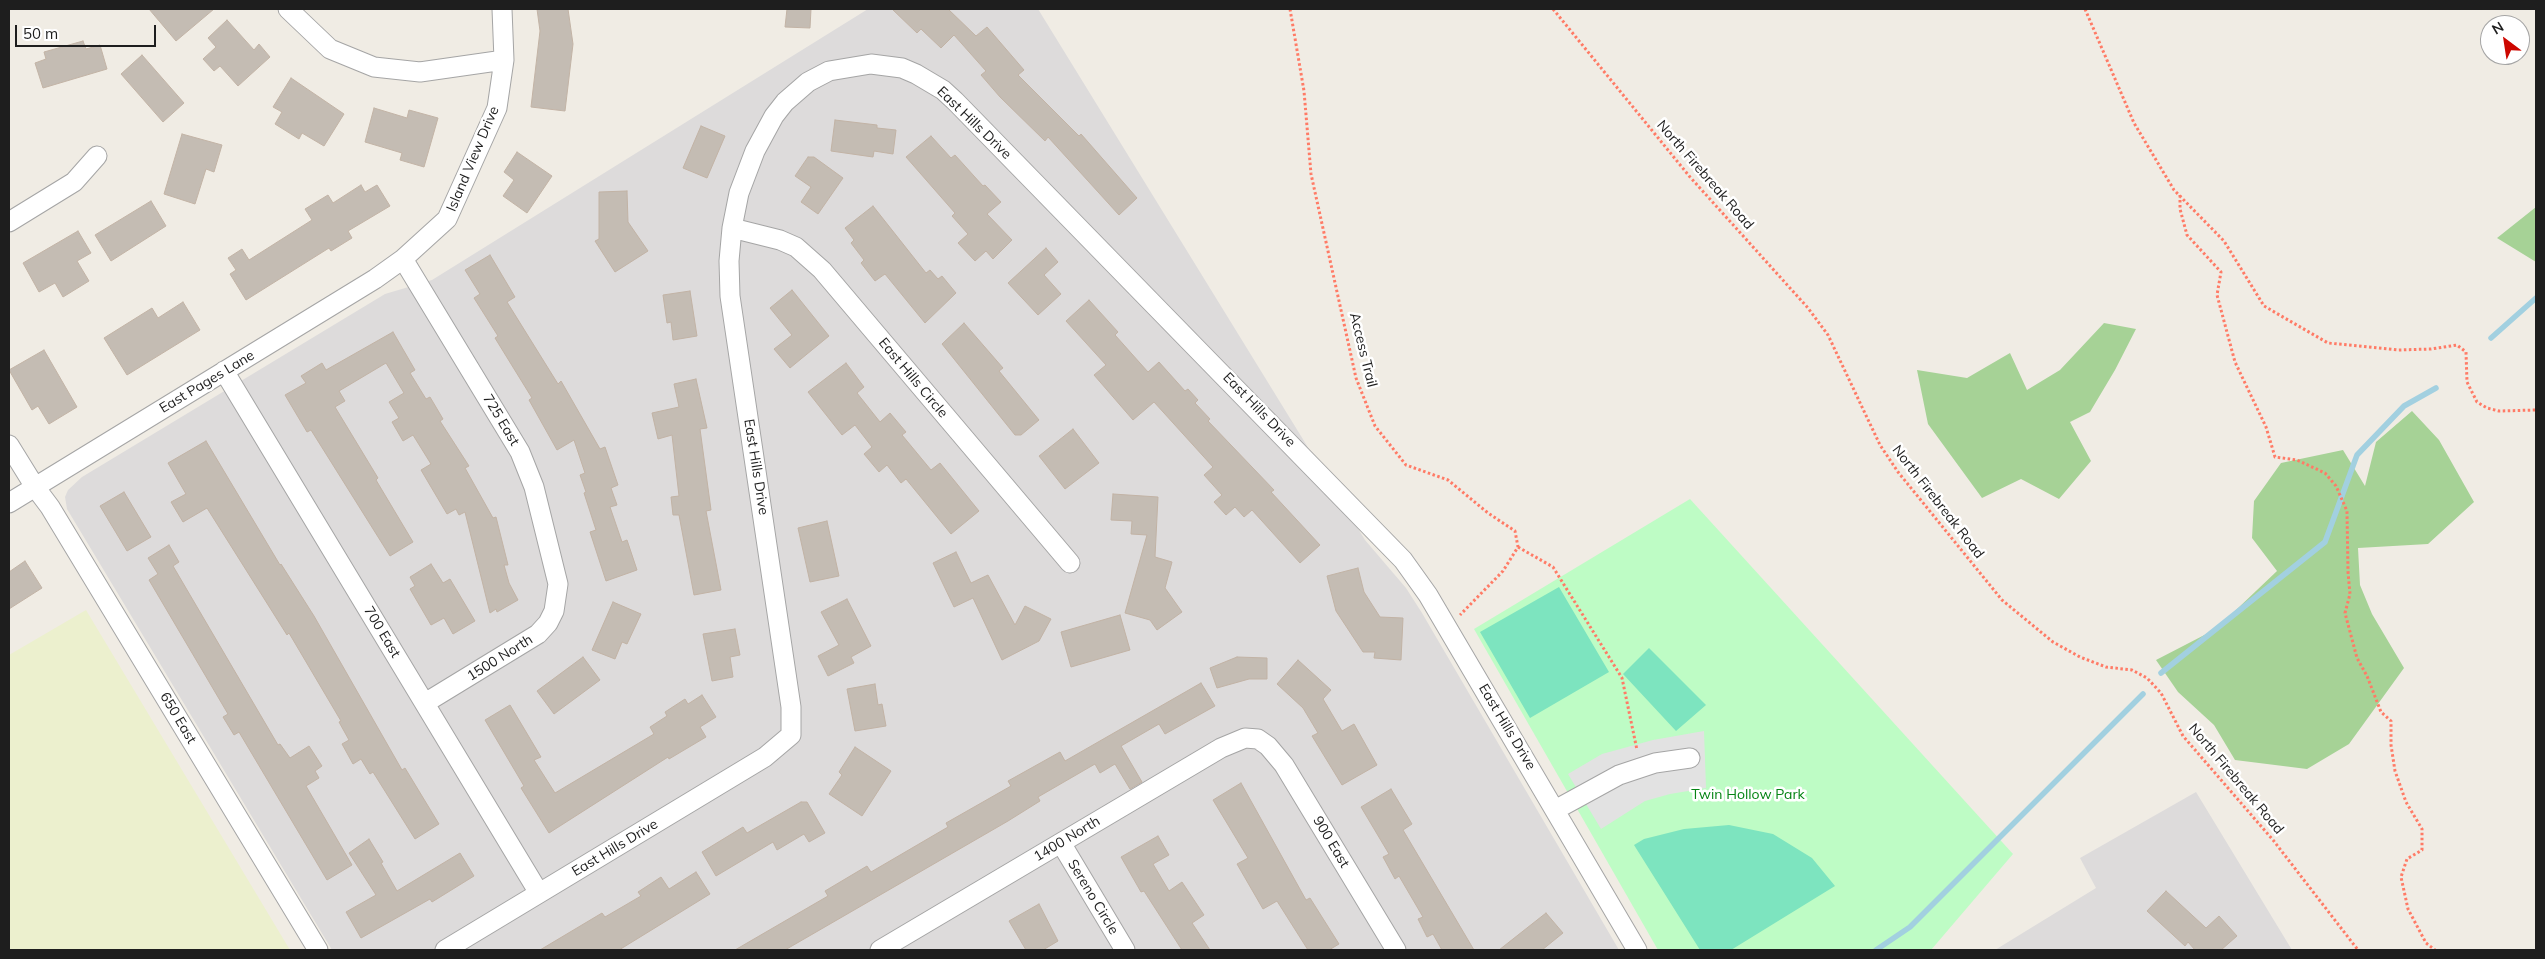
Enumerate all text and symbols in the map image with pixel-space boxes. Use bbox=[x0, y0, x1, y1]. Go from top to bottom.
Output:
scale bar bbox=[18, 15, 159, 47]
north arrow bbox=[2480, 15, 2530, 65]
text: N bbox=[2489, 18, 2507, 38]
text: 50 m bbox=[23, 24, 58, 43]
street label: East Hills Drive bbox=[933, 83, 1015, 163]
street label: Island View Drive bbox=[443, 104, 503, 214]
street label: North Firebreak Road bbox=[1653, 117, 1757, 233]
street label: Access Trail bbox=[1346, 311, 1380, 389]
street label: East Hills Circle bbox=[875, 335, 951, 421]
street label: East Pages Lane bbox=[157, 347, 257, 417]
street label: East Hills Drive bbox=[1219, 369, 1299, 451]
street label: 725 East bbox=[479, 391, 523, 449]
street label: East Hills Drive bbox=[740, 418, 772, 516]
street label: North Firebreak Road bbox=[1889, 442, 1987, 562]
street label: 700 East bbox=[360, 603, 404, 661]
street label: 1500 North bbox=[464, 631, 536, 685]
street label: East Hills Drive bbox=[1475, 681, 1539, 773]
street label: 650 East bbox=[156, 689, 200, 747]
street label: North Firebreak Road bbox=[2185, 720, 2287, 838]
park label: Twin Hollow Park bbox=[1691, 787, 1805, 803]
street label: 1400 North bbox=[1031, 813, 1103, 865]
street label: 900 East bbox=[1309, 813, 1353, 871]
street label: East Hills Drive bbox=[569, 816, 661, 880]
street label: Sereno Circle bbox=[1064, 856, 1122, 938]

